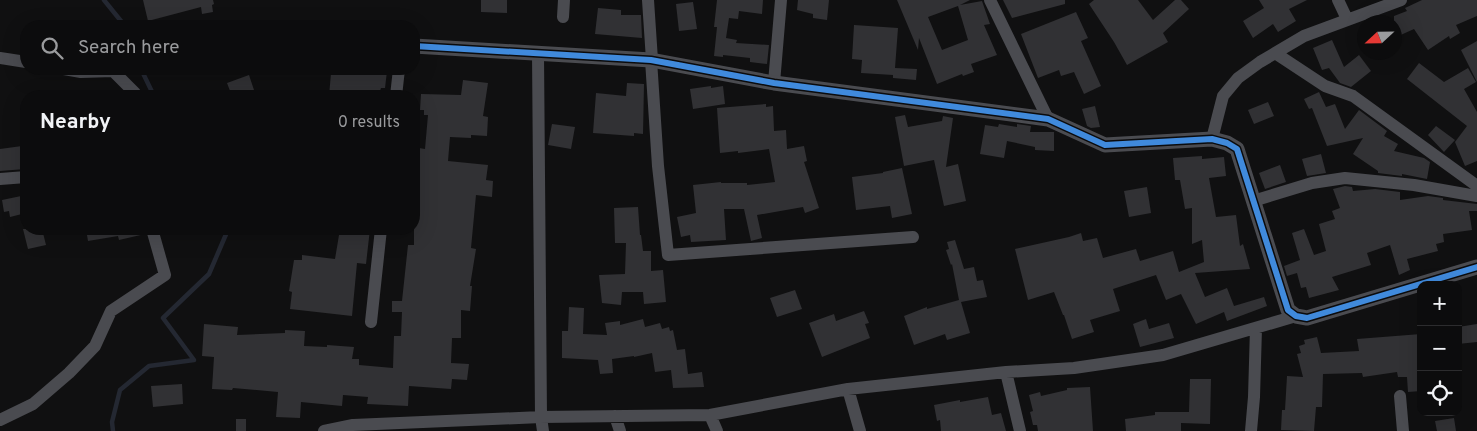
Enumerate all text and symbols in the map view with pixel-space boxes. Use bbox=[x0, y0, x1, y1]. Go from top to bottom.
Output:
north arrow bbox=[1357, 15, 1402, 60]
search box bbox=[20, 20, 420, 75]
icon: search bbox=[38, 34, 66, 62]
text: Search here bbox=[78, 36, 180, 60]
text: Nearby bbox=[40, 109, 111, 136]
text: 0 results bbox=[338, 113, 400, 133]
map controls bbox=[1417, 281, 1462, 416]
button: + bbox=[1417, 281, 1462, 326]
button: − bbox=[1417, 326, 1462, 371]
button: locate bbox=[1417, 371, 1462, 416]

